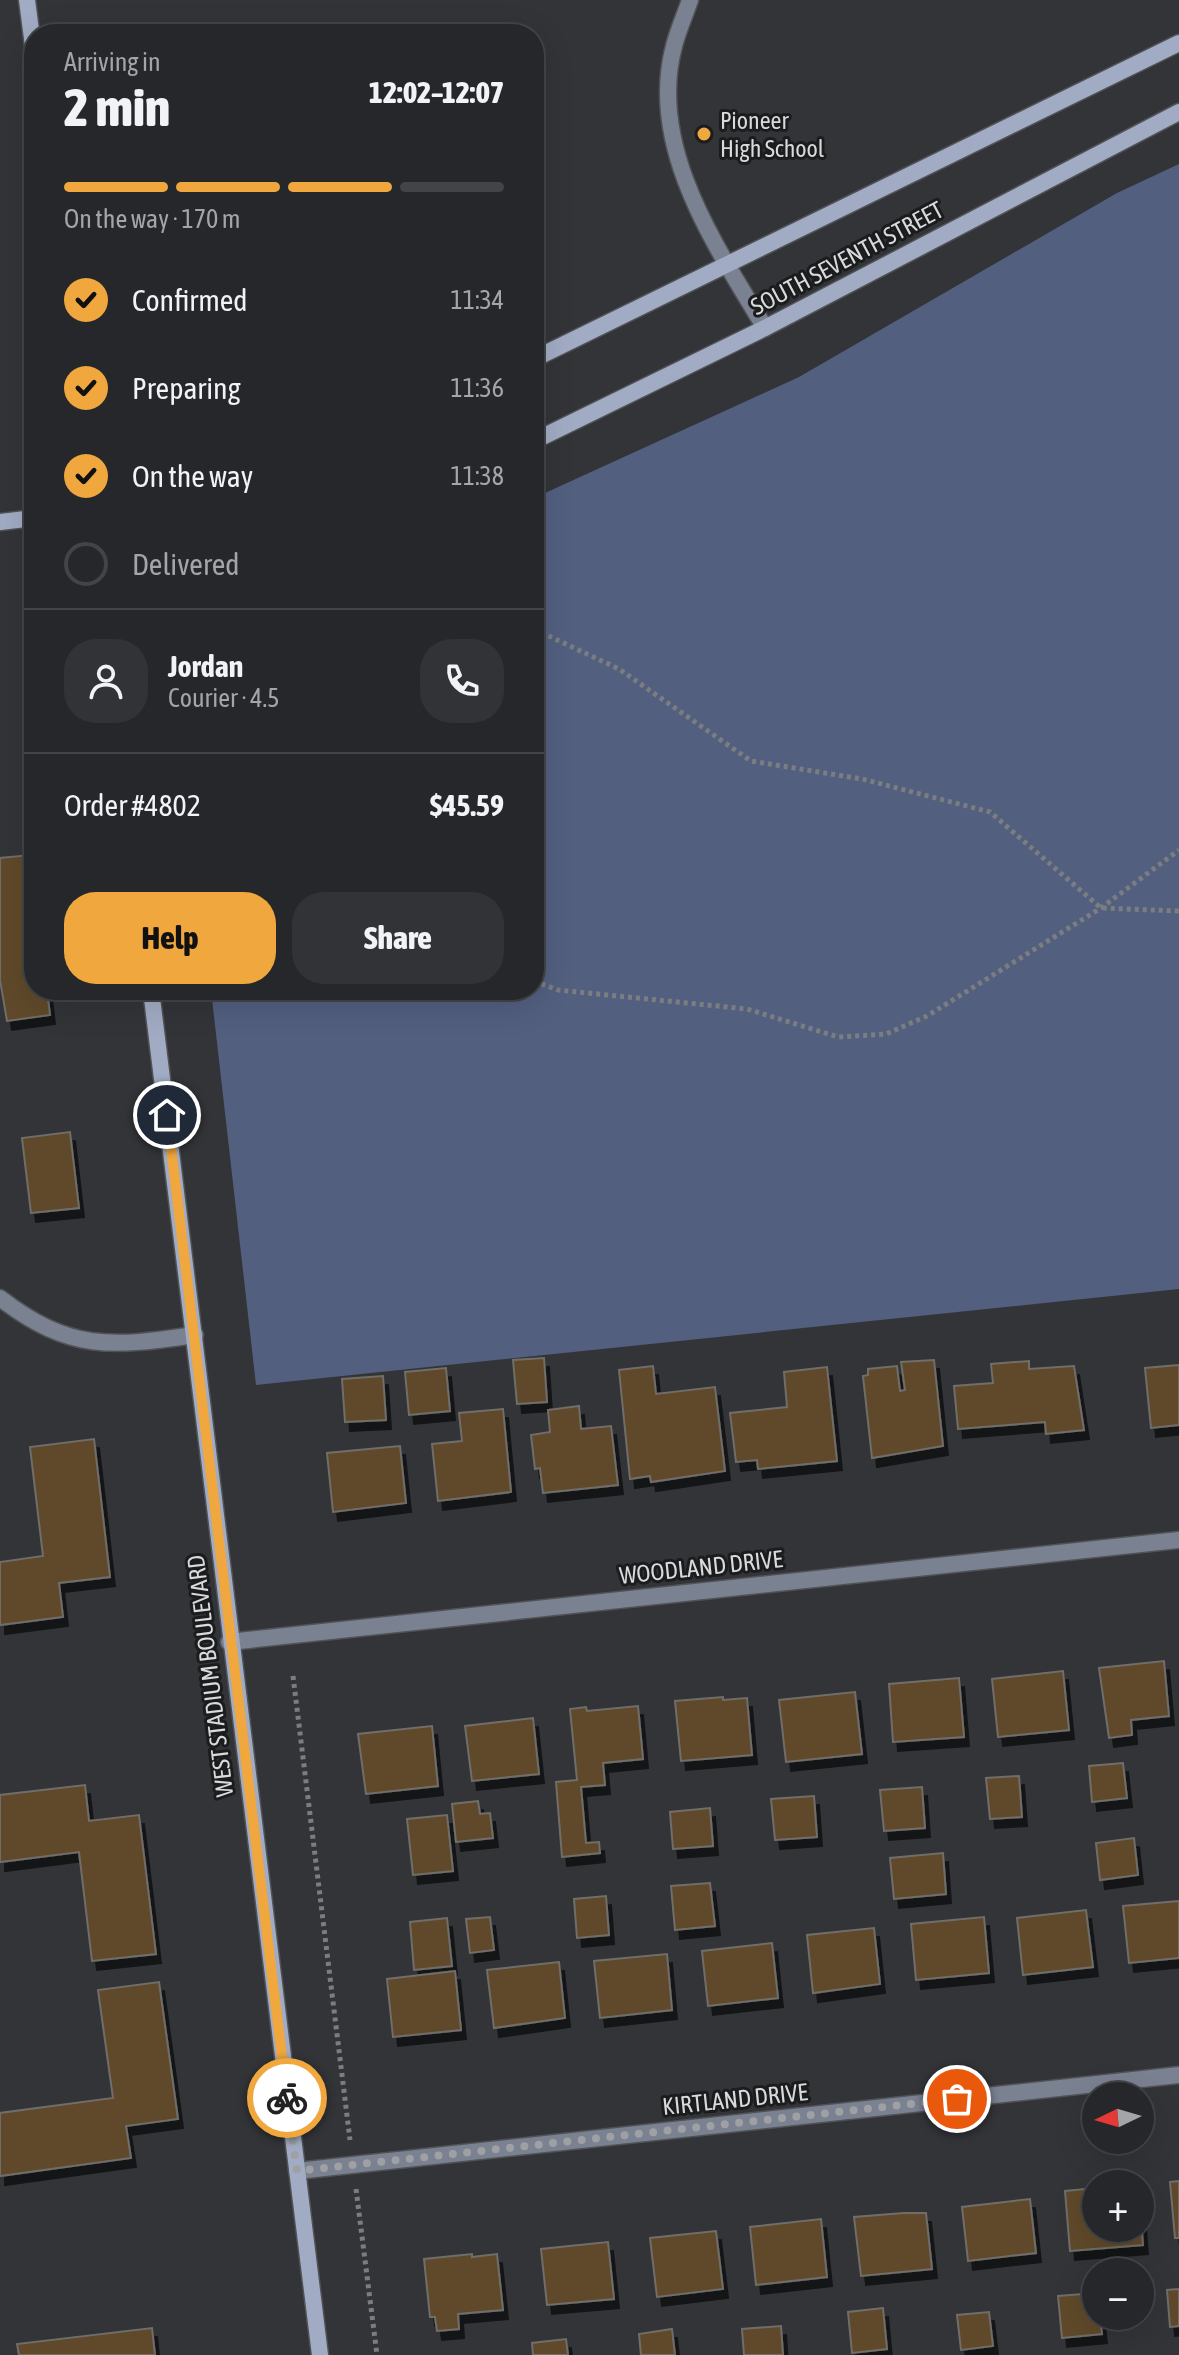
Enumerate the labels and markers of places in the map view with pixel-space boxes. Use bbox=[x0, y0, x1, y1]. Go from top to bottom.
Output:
place label: Pioneer High School bbox=[720, 107, 825, 162]
marker: Pioneer High School bbox=[695, 125, 713, 143]
pin bbox=[133, 1081, 201, 1149]
pin bbox=[923, 2065, 991, 2133]

